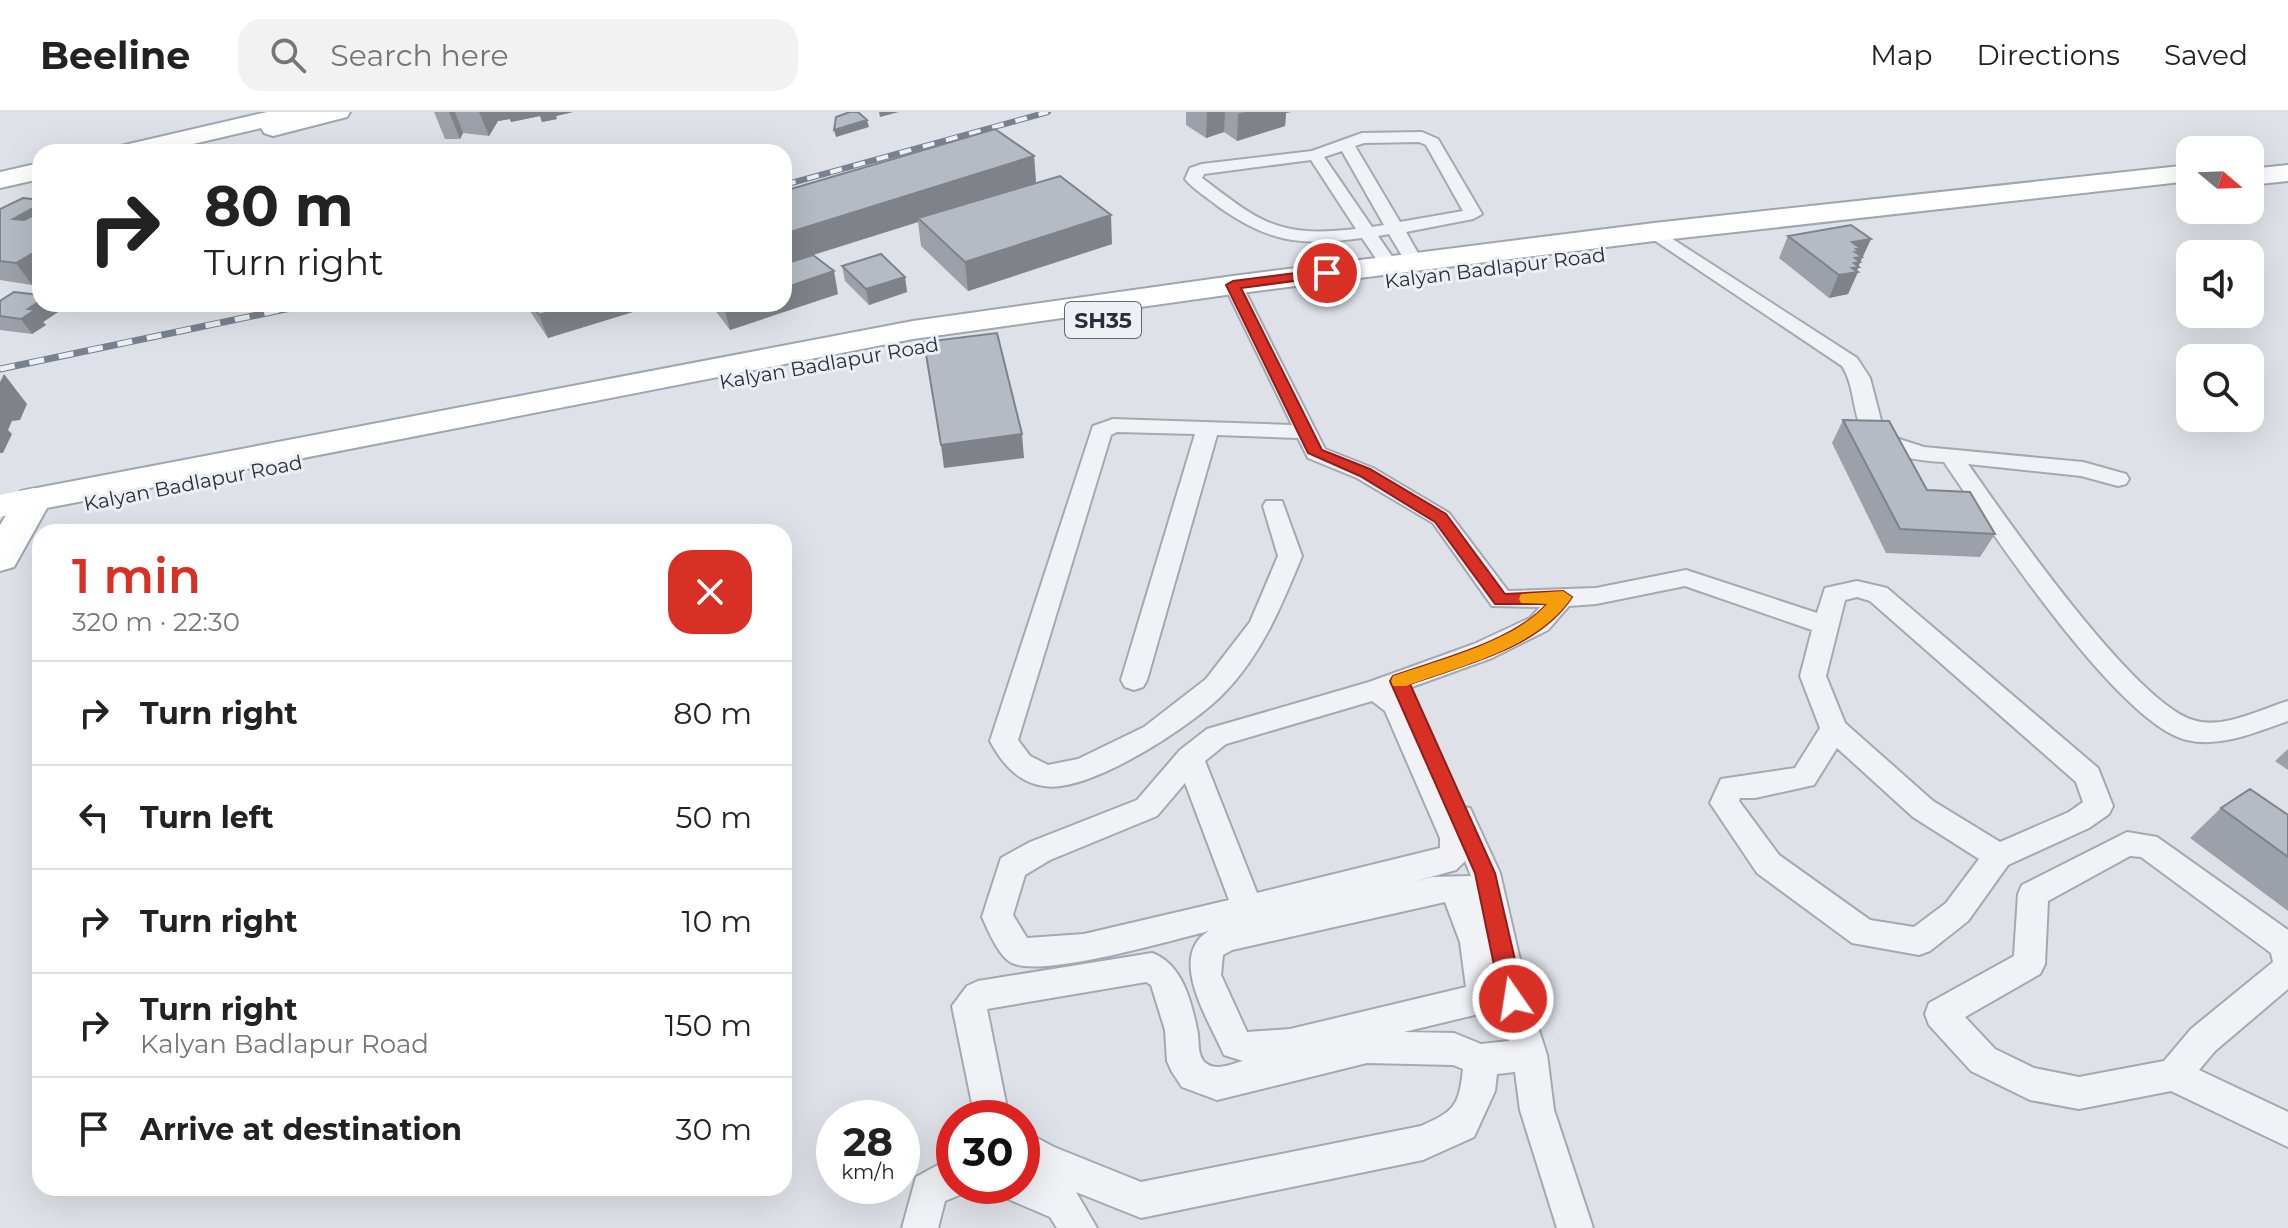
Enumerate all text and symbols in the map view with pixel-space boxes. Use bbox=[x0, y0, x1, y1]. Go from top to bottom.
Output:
search box bbox=[238, 19, 798, 91]
text: Beeline bbox=[40, 32, 190, 79]
icon: search bbox=[266, 33, 310, 77]
text: Search here bbox=[330, 37, 509, 74]
text: Map bbox=[1870, 38, 1932, 72]
text: Directions bbox=[1976, 38, 2120, 72]
text: Saved bbox=[2164, 38, 2248, 72]
north arrow bbox=[2176, 136, 2264, 224]
map controls bbox=[2176, 136, 2264, 432]
text: 80 m bbox=[204, 172, 354, 240]
icon: right bbox=[72, 176, 176, 280]
pin bbox=[1293, 239, 1361, 307]
text: Turn right bbox=[204, 240, 384, 284]
button: sound bbox=[2176, 240, 2264, 328]
street label: Kalyan Badlapur Road bbox=[1383, 243, 1607, 293]
icon: arrive bbox=[1305, 251, 1349, 295]
road number: SH35 bbox=[1065, 302, 1141, 338]
street label: Kalyan Badlapur Road bbox=[717, 332, 941, 394]
button: search bbox=[2176, 344, 2264, 432]
street label: Kalyan Badlapur Road bbox=[82, 450, 304, 516]
text: 1 min bbox=[72, 547, 201, 605]
button: close bbox=[668, 550, 752, 634]
text: 320 m · 22:30 bbox=[72, 606, 240, 638]
icon: right bbox=[72, 691, 116, 735]
text: Turn right bbox=[140, 695, 297, 732]
text: 80 m bbox=[673, 695, 752, 732]
icon: left bbox=[72, 795, 116, 839]
text: Turn left bbox=[140, 799, 273, 836]
text: 50 m bbox=[675, 799, 752, 836]
icon: right bbox=[72, 899, 116, 943]
text: Turn right bbox=[140, 903, 297, 940]
text: 10 m bbox=[682, 903, 752, 940]
position arrow bbox=[1471, 957, 1555, 1041]
text: Turn right bbox=[140, 991, 297, 1028]
icon: right bbox=[72, 1003, 116, 1047]
text: 150 m bbox=[665, 1007, 752, 1044]
text: Kalyan Badlapur Road bbox=[140, 1028, 429, 1060]
speed limit sign: 30 bbox=[936, 1100, 1040, 1204]
icon: arrive bbox=[72, 1107, 116, 1151]
text: Arrive at destination bbox=[140, 1111, 462, 1148]
text: 30 m bbox=[676, 1111, 752, 1148]
text: 28 bbox=[843, 1117, 893, 1166]
text: km/h bbox=[841, 1160, 895, 1184]

